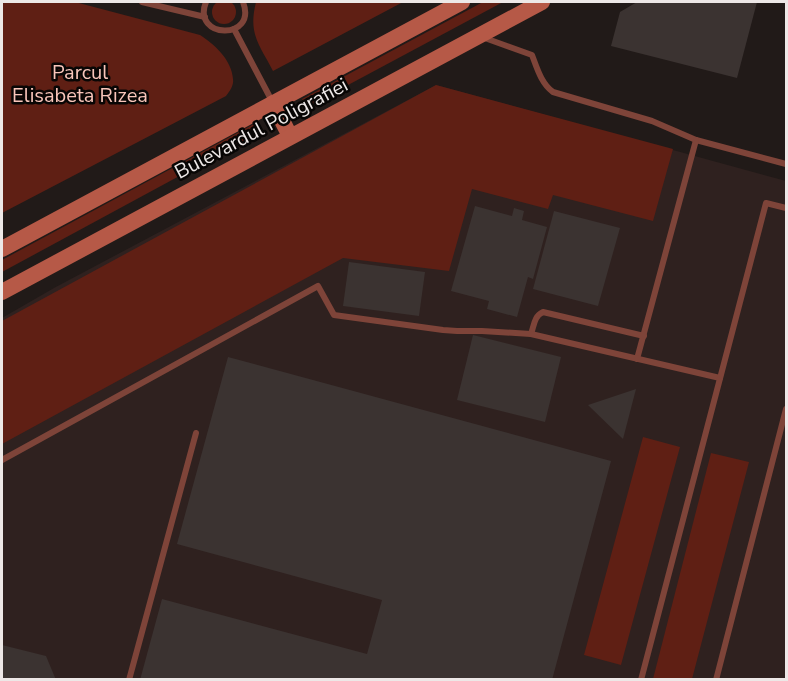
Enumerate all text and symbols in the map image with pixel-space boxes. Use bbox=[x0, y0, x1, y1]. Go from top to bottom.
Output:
park label: Parcul Elisabeta Rizea bbox=[12, 59, 148, 109]
street label: Bulevardul Poligrafiei bbox=[170, 71, 353, 186]

